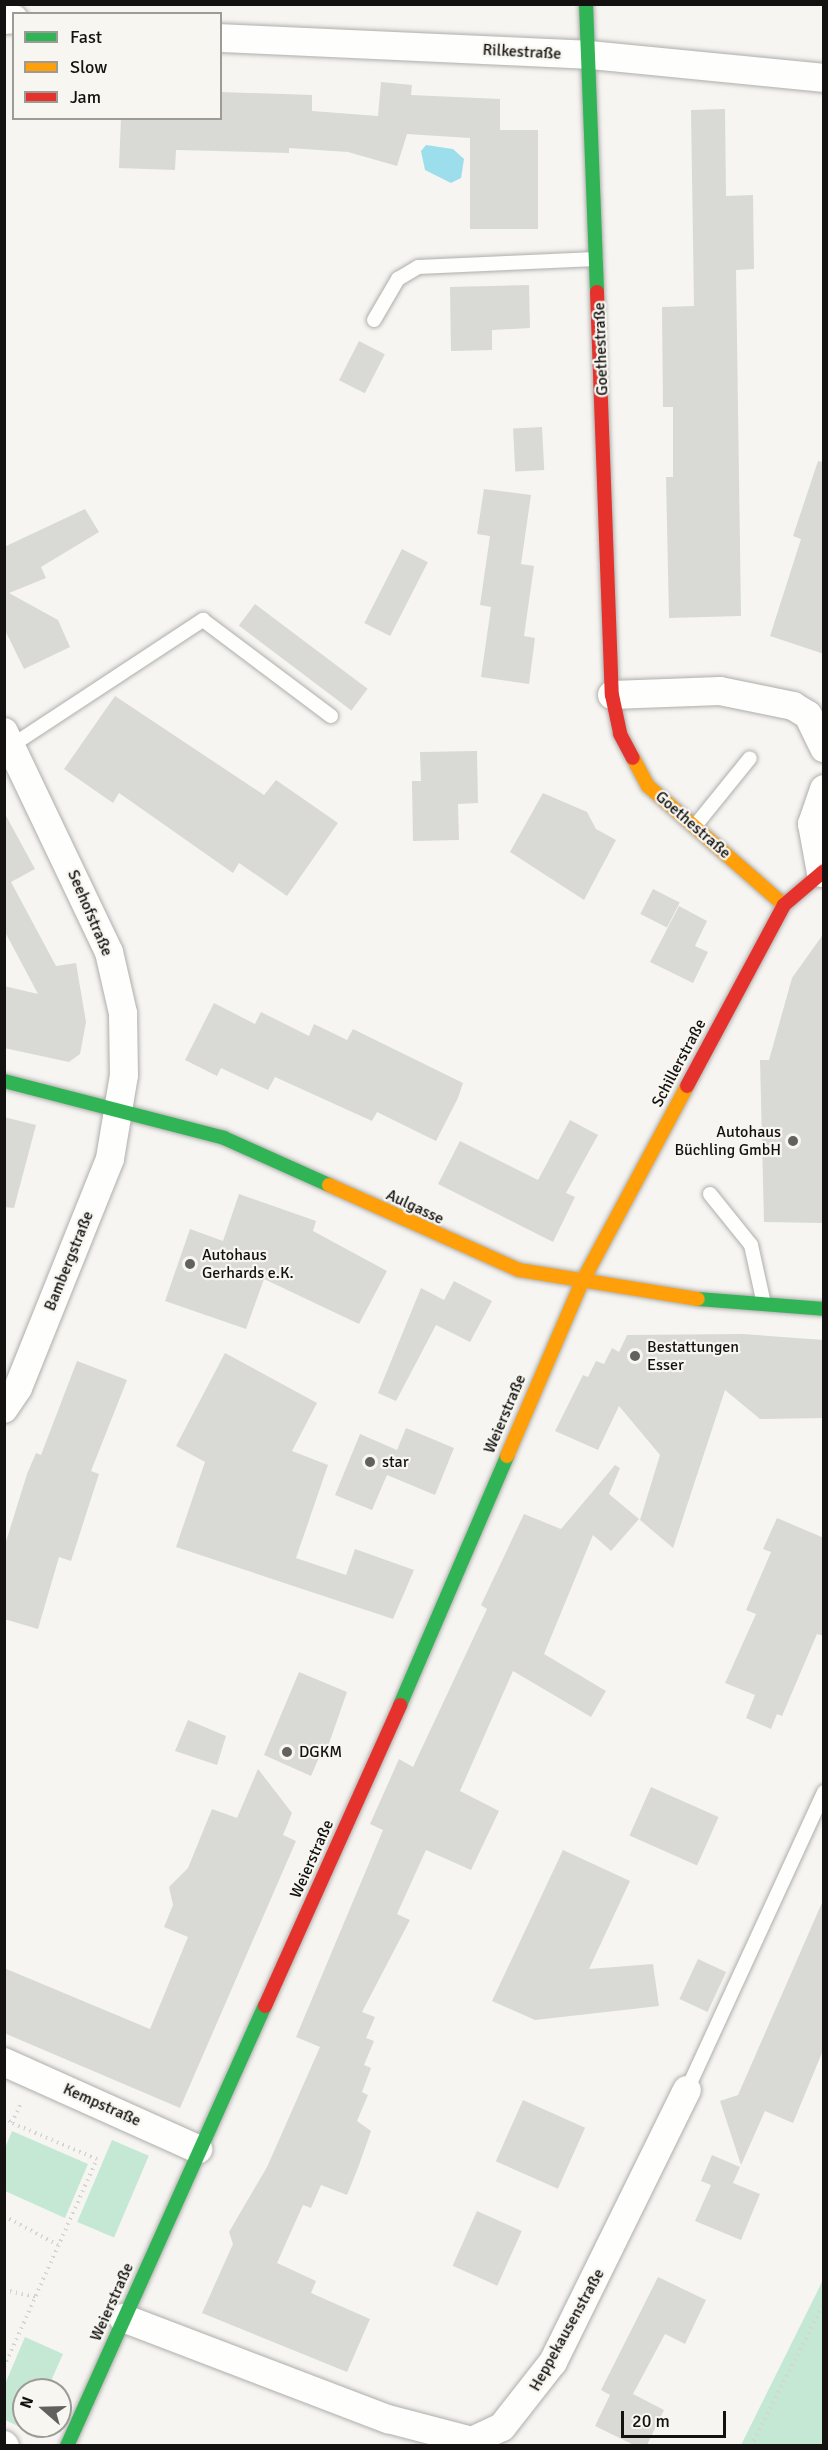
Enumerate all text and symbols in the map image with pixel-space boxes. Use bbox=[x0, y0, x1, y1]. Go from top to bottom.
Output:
legend bbox=[12, 12, 222, 120]
text: Fast bbox=[70, 26, 102, 48]
street label: Rilkestraße bbox=[482, 40, 562, 64]
text: Slow bbox=[70, 56, 107, 78]
text: Jam bbox=[70, 86, 101, 108]
street label: Goethestraße bbox=[590, 302, 612, 396]
street label: Goethestraße bbox=[651, 787, 735, 863]
street label: Seehofstraße bbox=[63, 867, 117, 959]
street label: Schillerstraße bbox=[648, 1016, 710, 1110]
place label: Autohaus Büchling GmbH bbox=[674, 1122, 781, 1160]
marker: Autohaus Büchling GmbH bbox=[786, 1134, 800, 1148]
street label: Aulgasse bbox=[383, 1185, 447, 1229]
street label: Bambergstraße bbox=[40, 1208, 98, 1314]
place label: Autohaus Gerhards e.K. bbox=[202, 1245, 294, 1283]
marker: Autohaus Gerhards e.K. bbox=[183, 1257, 197, 1271]
place label: Bestattungen Esser bbox=[647, 1337, 739, 1375]
marker: Bestattungen Esser bbox=[628, 1349, 642, 1363]
street label: Weierstraße bbox=[480, 1372, 530, 1456]
place label: star bbox=[382, 1452, 409, 1472]
marker: star bbox=[363, 1455, 377, 1469]
place label: DGKM bbox=[299, 1742, 342, 1762]
marker: DGKM bbox=[280, 1745, 294, 1759]
street label: Weierstraße bbox=[286, 1817, 338, 1901]
street label: Kempstraße bbox=[60, 2079, 144, 2131]
street label: Weierstraße bbox=[86, 2260, 138, 2344]
street label: Heppekausenstraße bbox=[525, 2265, 609, 2395]
north arrow bbox=[12, 2378, 72, 2438]
text: N bbox=[16, 2394, 38, 2411]
scale bar bbox=[624, 2399, 729, 2437]
text: 20 m bbox=[632, 2410, 670, 2432]

